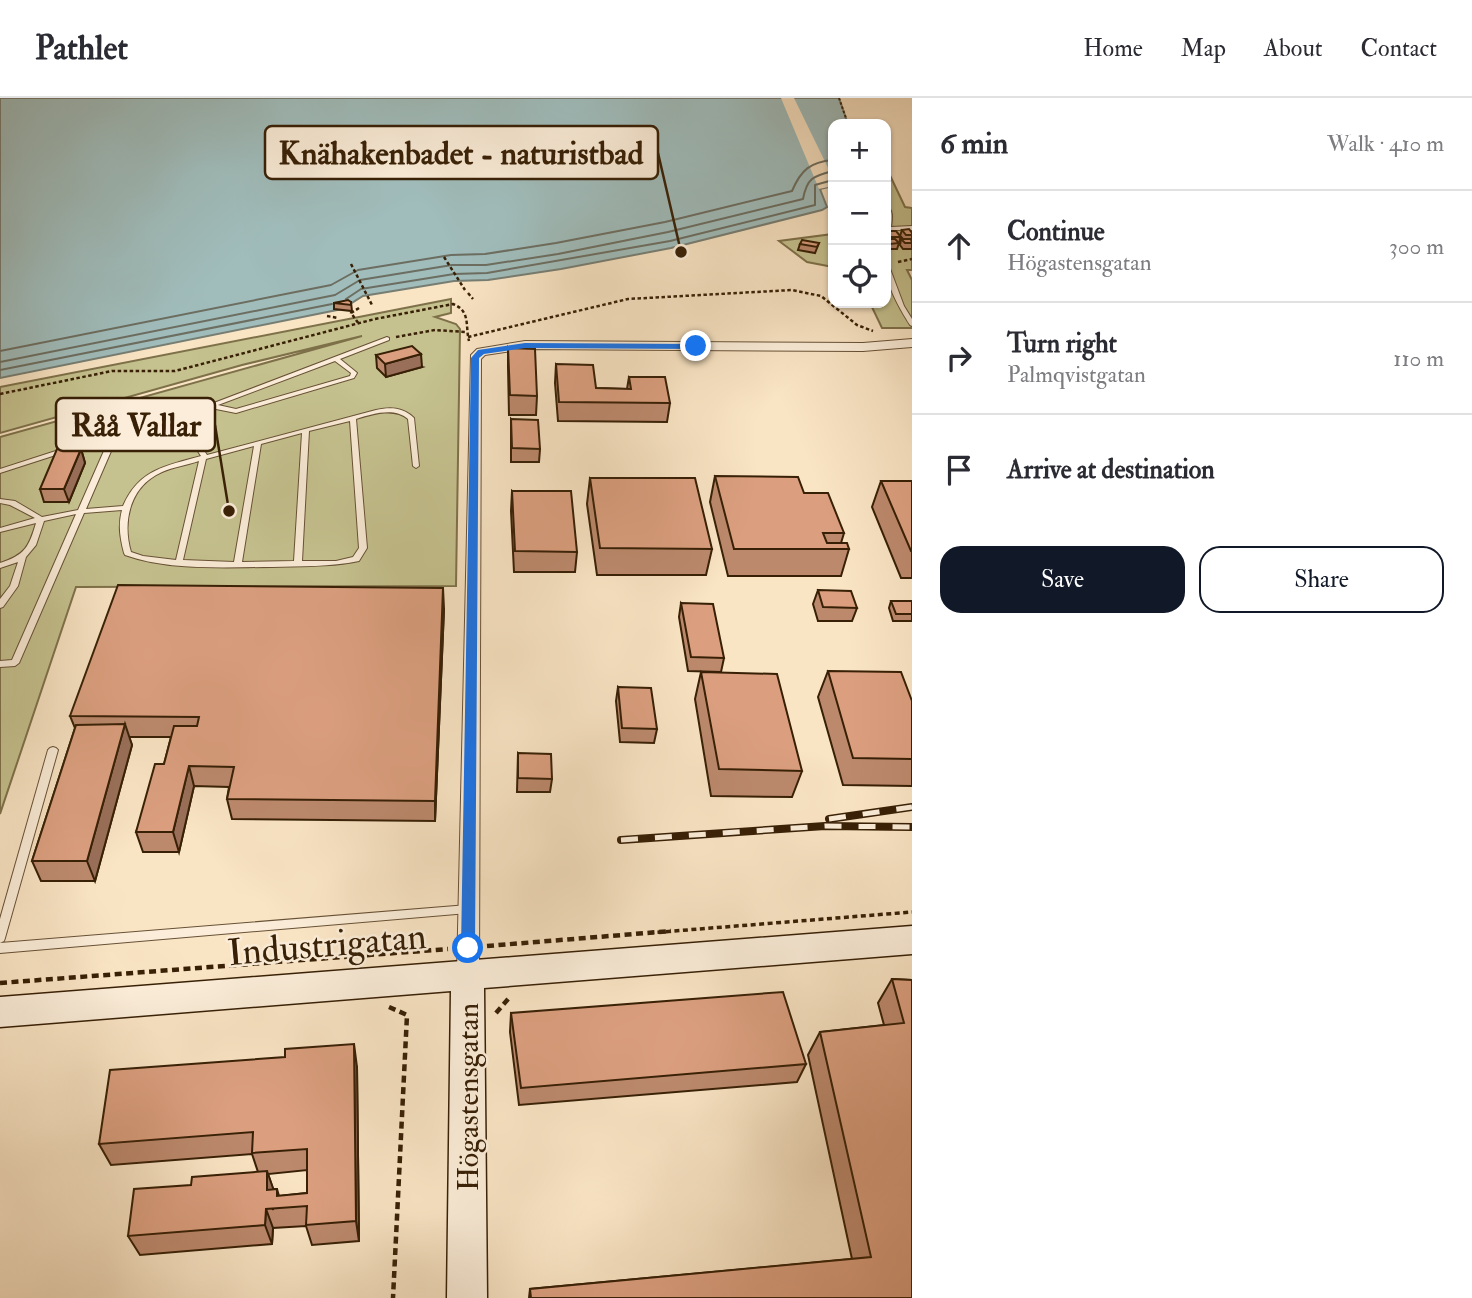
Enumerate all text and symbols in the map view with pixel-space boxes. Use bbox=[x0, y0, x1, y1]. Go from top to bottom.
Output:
text: Pathlet bbox=[35, 28, 128, 69]
text: Home bbox=[1083, 33, 1143, 64]
text: Map bbox=[1181, 33, 1226, 64]
text: About bbox=[1264, 33, 1323, 64]
text: Contact bbox=[1361, 33, 1437, 64]
map controls bbox=[828, 119, 891, 308]
button: + bbox=[828, 119, 891, 182]
text: 6 min bbox=[940, 125, 1008, 162]
callout: Knähakenbadet - naturistbad bbox=[265, 126, 658, 179]
text: Walk · 410 m bbox=[1327, 129, 1444, 158]
text: Knähakenbadet - naturistbad bbox=[279, 134, 644, 174]
button: − bbox=[828, 182, 891, 245]
text: Continue bbox=[1007, 216, 1105, 248]
icon: ahead bbox=[940, 227, 978, 265]
text: 300 m bbox=[1389, 232, 1444, 261]
button: locate bbox=[828, 245, 891, 308]
text: Högastensgatan bbox=[1007, 248, 1152, 277]
text: Turn right bbox=[1007, 328, 1117, 360]
route end bbox=[680, 330, 711, 361]
icon: right bbox=[940, 339, 978, 377]
text: 110 m bbox=[1393, 344, 1444, 373]
text: Palmqvistgatan bbox=[1007, 360, 1146, 389]
callout: Råå Vallar bbox=[56, 398, 215, 451]
text: Råå Vallar bbox=[71, 406, 202, 446]
icon: arrive bbox=[940, 451, 978, 489]
text: Arrive at destination bbox=[1007, 454, 1215, 486]
button: Save bbox=[940, 546, 1185, 613]
button: Share bbox=[1199, 546, 1444, 613]
street label: Industrigatan bbox=[226, 913, 428, 977]
route start bbox=[452, 932, 483, 963]
street label: Högastensgatan bbox=[450, 1003, 487, 1191]

